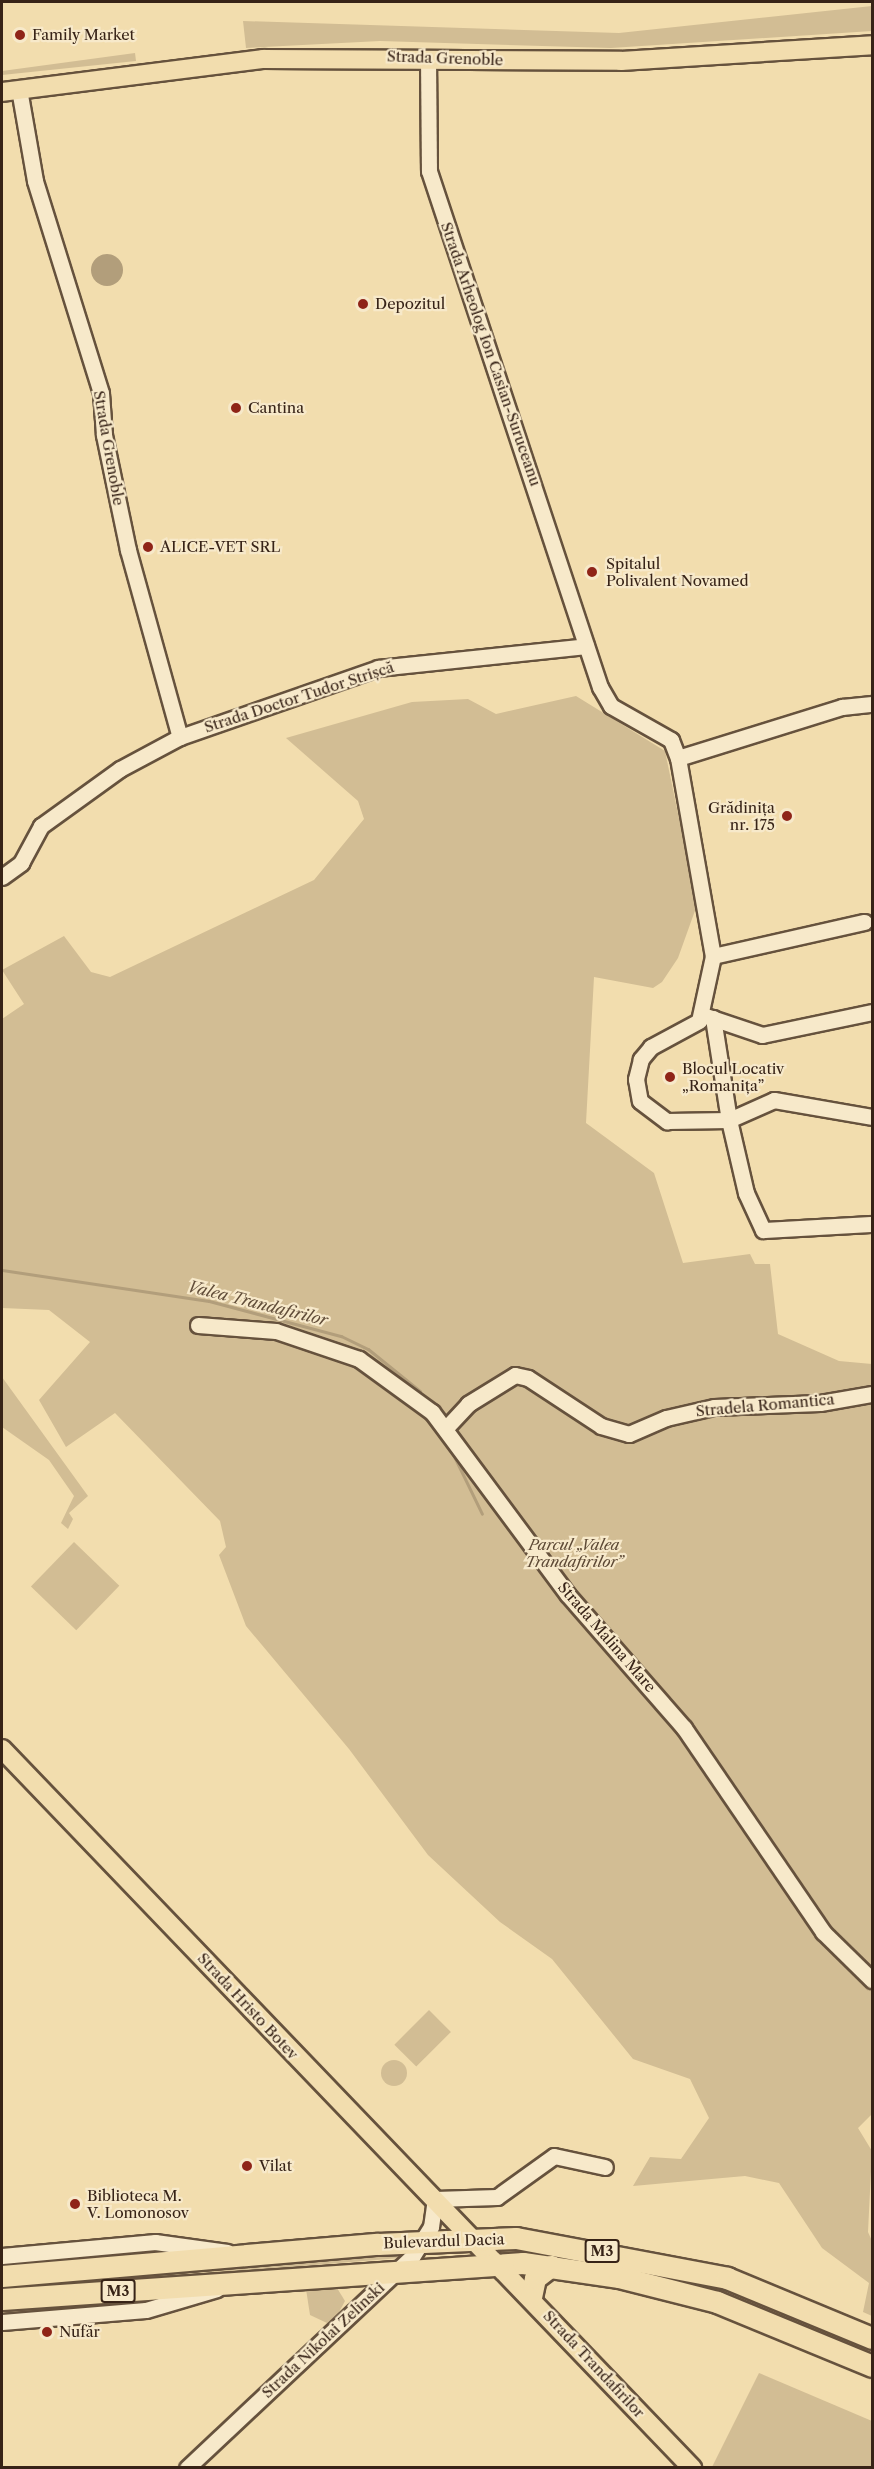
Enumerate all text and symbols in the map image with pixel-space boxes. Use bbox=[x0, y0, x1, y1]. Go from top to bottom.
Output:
place label: Family Market bbox=[32, 26, 135, 44]
marker: Family Market bbox=[13, 28, 27, 42]
street label: Strada Grenoble bbox=[386, 47, 504, 69]
street label: Strada Arheolog Ion Casian-Suruceanu bbox=[437, 219, 545, 489]
place label: Depozitul bbox=[375, 295, 445, 313]
marker: Depozitul bbox=[356, 297, 370, 311]
street label: Strada Grenoble bbox=[90, 389, 128, 507]
place label: Cantina bbox=[248, 399, 304, 417]
marker: Cantina bbox=[229, 401, 243, 415]
place label: ALICE-VET SRL bbox=[160, 538, 281, 556]
marker: ALICE-VET SRL bbox=[141, 540, 155, 554]
place label: Spitalul Polivalent Novamed bbox=[606, 554, 749, 589]
marker: Spitalul Polivalent Novamed bbox=[583, 563, 601, 581]
street label: Strada Doctor Tudor Strișcă bbox=[201, 658, 397, 736]
place label: Grădinița nr. 175 bbox=[708, 798, 775, 833]
marker: Grădinița nr. 175 bbox=[780, 809, 794, 823]
place label: Blocul Locativ „Romanița” bbox=[682, 1059, 784, 1094]
marker: Blocul Locativ „Romanița” bbox=[663, 1070, 677, 1084]
water label: Valea Trandafirilor bbox=[186, 1276, 330, 1330]
street label: Stradela Romantica bbox=[695, 1390, 835, 1420]
park label: Parcul „Valea Trandafirilor” bbox=[525, 1535, 623, 1570]
street label: Strada Malina Mare bbox=[554, 1578, 660, 1696]
street label: Strada Hristo Botev bbox=[194, 1949, 302, 2063]
place label: Vilat bbox=[259, 2157, 292, 2175]
marker: Vilat bbox=[240, 2159, 254, 2173]
place label: Biblioteca M. V. Lomonosov bbox=[87, 2186, 189, 2221]
marker: Biblioteca M. V. Lomonosov bbox=[68, 2197, 82, 2211]
street label: Bulevardul Dacia bbox=[383, 2230, 505, 2252]
road number: M3 bbox=[584, 2240, 620, 2262]
street label: Strada Nikolai Zelinski bbox=[258, 2278, 388, 2402]
road number: M3 bbox=[100, 2280, 136, 2302]
street label: Strada Trandafirilor bbox=[539, 2306, 649, 2422]
place label: Nufăr bbox=[59, 2323, 100, 2341]
marker: Nufăr bbox=[40, 2325, 54, 2339]

